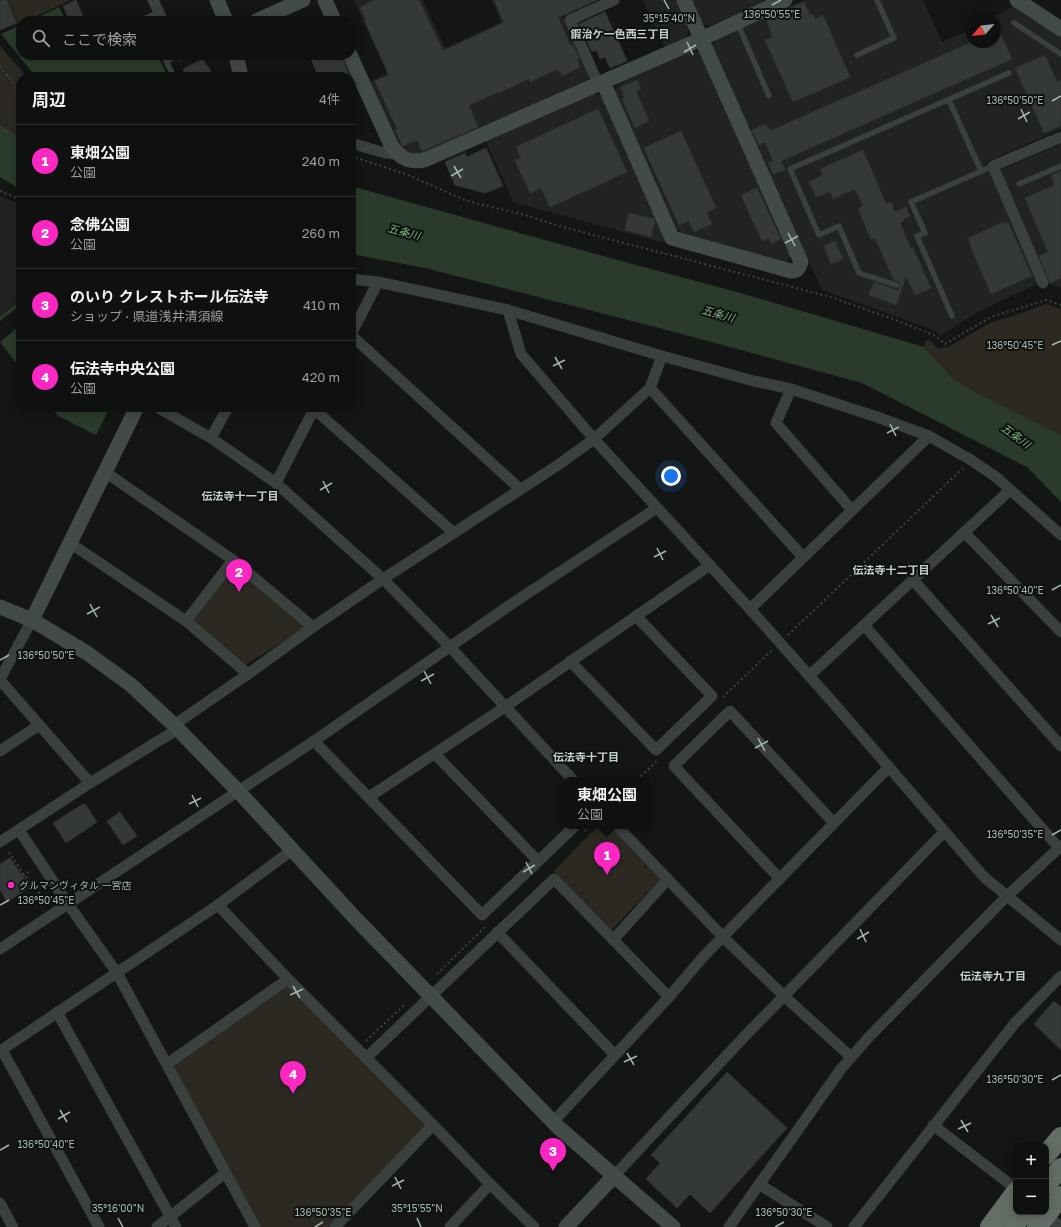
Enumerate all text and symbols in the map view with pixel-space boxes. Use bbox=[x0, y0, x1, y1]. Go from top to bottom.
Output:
text: 136°50'55"E bbox=[744, 8, 800, 20]
text: 35°15'40"N bbox=[643, 12, 695, 24]
north arrow bbox=[965, 12, 1001, 48]
search box bbox=[16, 16, 356, 60]
icon: search bbox=[30, 27, 52, 49]
district label: 鍜治ケ一色西三丁目 bbox=[571, 27, 670, 40]
text: ここで検索 bbox=[62, 30, 137, 48]
text: 周辺 bbox=[32, 89, 66, 110]
text: 4件 bbox=[319, 91, 340, 107]
text: 136°50'50"E bbox=[987, 94, 1043, 106]
text: 東畑公園 bbox=[70, 143, 130, 161]
text: 1 bbox=[42, 153, 48, 169]
text: 240 m bbox=[302, 153, 340, 169]
text: 公園 bbox=[70, 164, 96, 180]
text: 念佛公園 bbox=[70, 215, 130, 233]
water label: 五条川 bbox=[387, 221, 423, 242]
text: 2 bbox=[41, 225, 49, 241]
text: 260 m bbox=[302, 225, 340, 241]
text: 公園 bbox=[70, 236, 96, 252]
text: のいり クレストホール伝法寺 bbox=[70, 287, 269, 305]
text: 3 bbox=[41, 297, 49, 313]
text: 410 m bbox=[303, 297, 340, 313]
water label: 五条川 bbox=[700, 303, 737, 325]
text: ショップ · 県道浅井清須線 bbox=[70, 308, 223, 324]
text: 136°50'45"E bbox=[987, 339, 1043, 351]
text: 伝法寺中央公園 bbox=[70, 359, 175, 377]
text: 4 bbox=[41, 369, 49, 385]
text: 420 m bbox=[302, 369, 340, 385]
text: 公園 bbox=[70, 380, 96, 396]
water label: 五条川 bbox=[999, 421, 1034, 451]
your location bbox=[661, 466, 681, 486]
district label: 伝法寺十一丁目 bbox=[202, 489, 279, 502]
pin: 2 bbox=[226, 559, 252, 592]
district label: 伝法寺十二丁目 bbox=[853, 563, 930, 576]
text: 136°50'40"E bbox=[986, 584, 1044, 596]
text: 136°50'50"E bbox=[18, 649, 74, 661]
district label: 伝法寺十丁目 bbox=[553, 750, 619, 763]
popup bbox=[563, 777, 651, 829]
text: 東畑公園 bbox=[577, 785, 637, 803]
text: 公園 bbox=[577, 806, 603, 822]
text: 136°50'35"E bbox=[987, 828, 1043, 840]
pin: 1 bbox=[594, 842, 620, 875]
place label: グルマンヴィタル 一宮店 bbox=[19, 879, 132, 891]
marker: グルマンヴィタル 一宮店 bbox=[6, 880, 16, 890]
text: 136°50'45"E bbox=[18, 894, 74, 906]
district label: 伝法寺九丁目 bbox=[960, 969, 1026, 982]
pin: 4 bbox=[280, 1061, 306, 1094]
text: 136°50'30"E bbox=[987, 1073, 1043, 1085]
text: 136°50'40"E bbox=[17, 1138, 75, 1150]
pin: 3 bbox=[540, 1138, 566, 1171]
map controls bbox=[1013, 1143, 1049, 1215]
button: + bbox=[1013, 1143, 1049, 1179]
button: − bbox=[1013, 1179, 1049, 1215]
text: 35°16'00"N bbox=[92, 1202, 144, 1214]
text: 35°15'55"N bbox=[391, 1202, 443, 1214]
text: 136°50'35"E bbox=[295, 1206, 351, 1218]
text: 136°50'30"E bbox=[756, 1206, 812, 1218]

